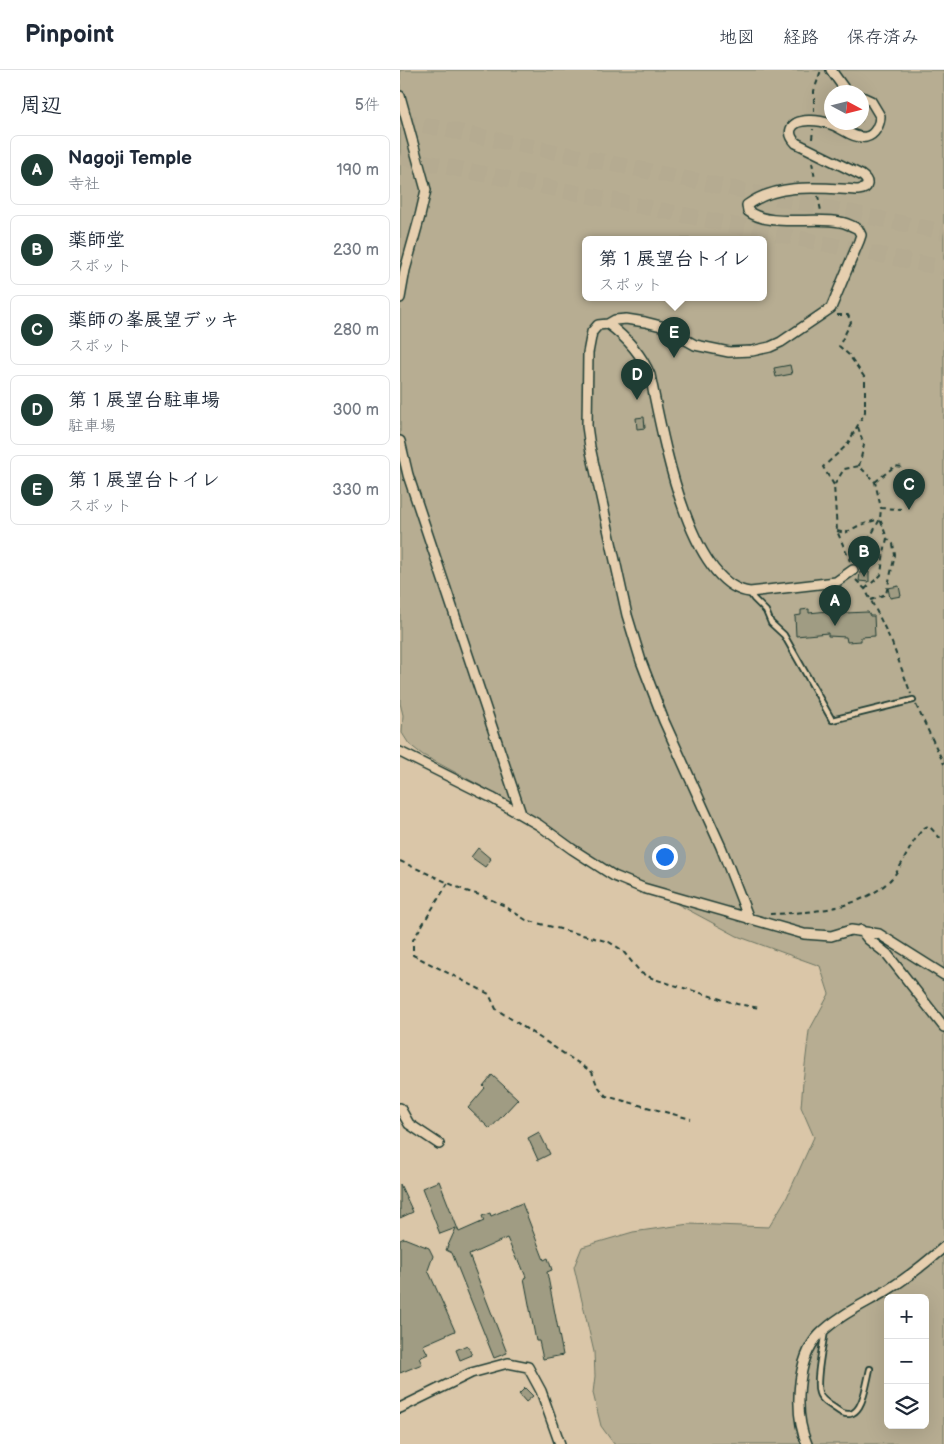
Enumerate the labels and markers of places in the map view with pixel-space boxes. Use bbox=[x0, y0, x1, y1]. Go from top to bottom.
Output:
pin: E bbox=[658, 317, 690, 358]
pin: D bbox=[621, 359, 653, 400]
pin: C bbox=[893, 469, 925, 510]
pin: B bbox=[848, 536, 880, 577]
pin: A bbox=[819, 585, 851, 626]

